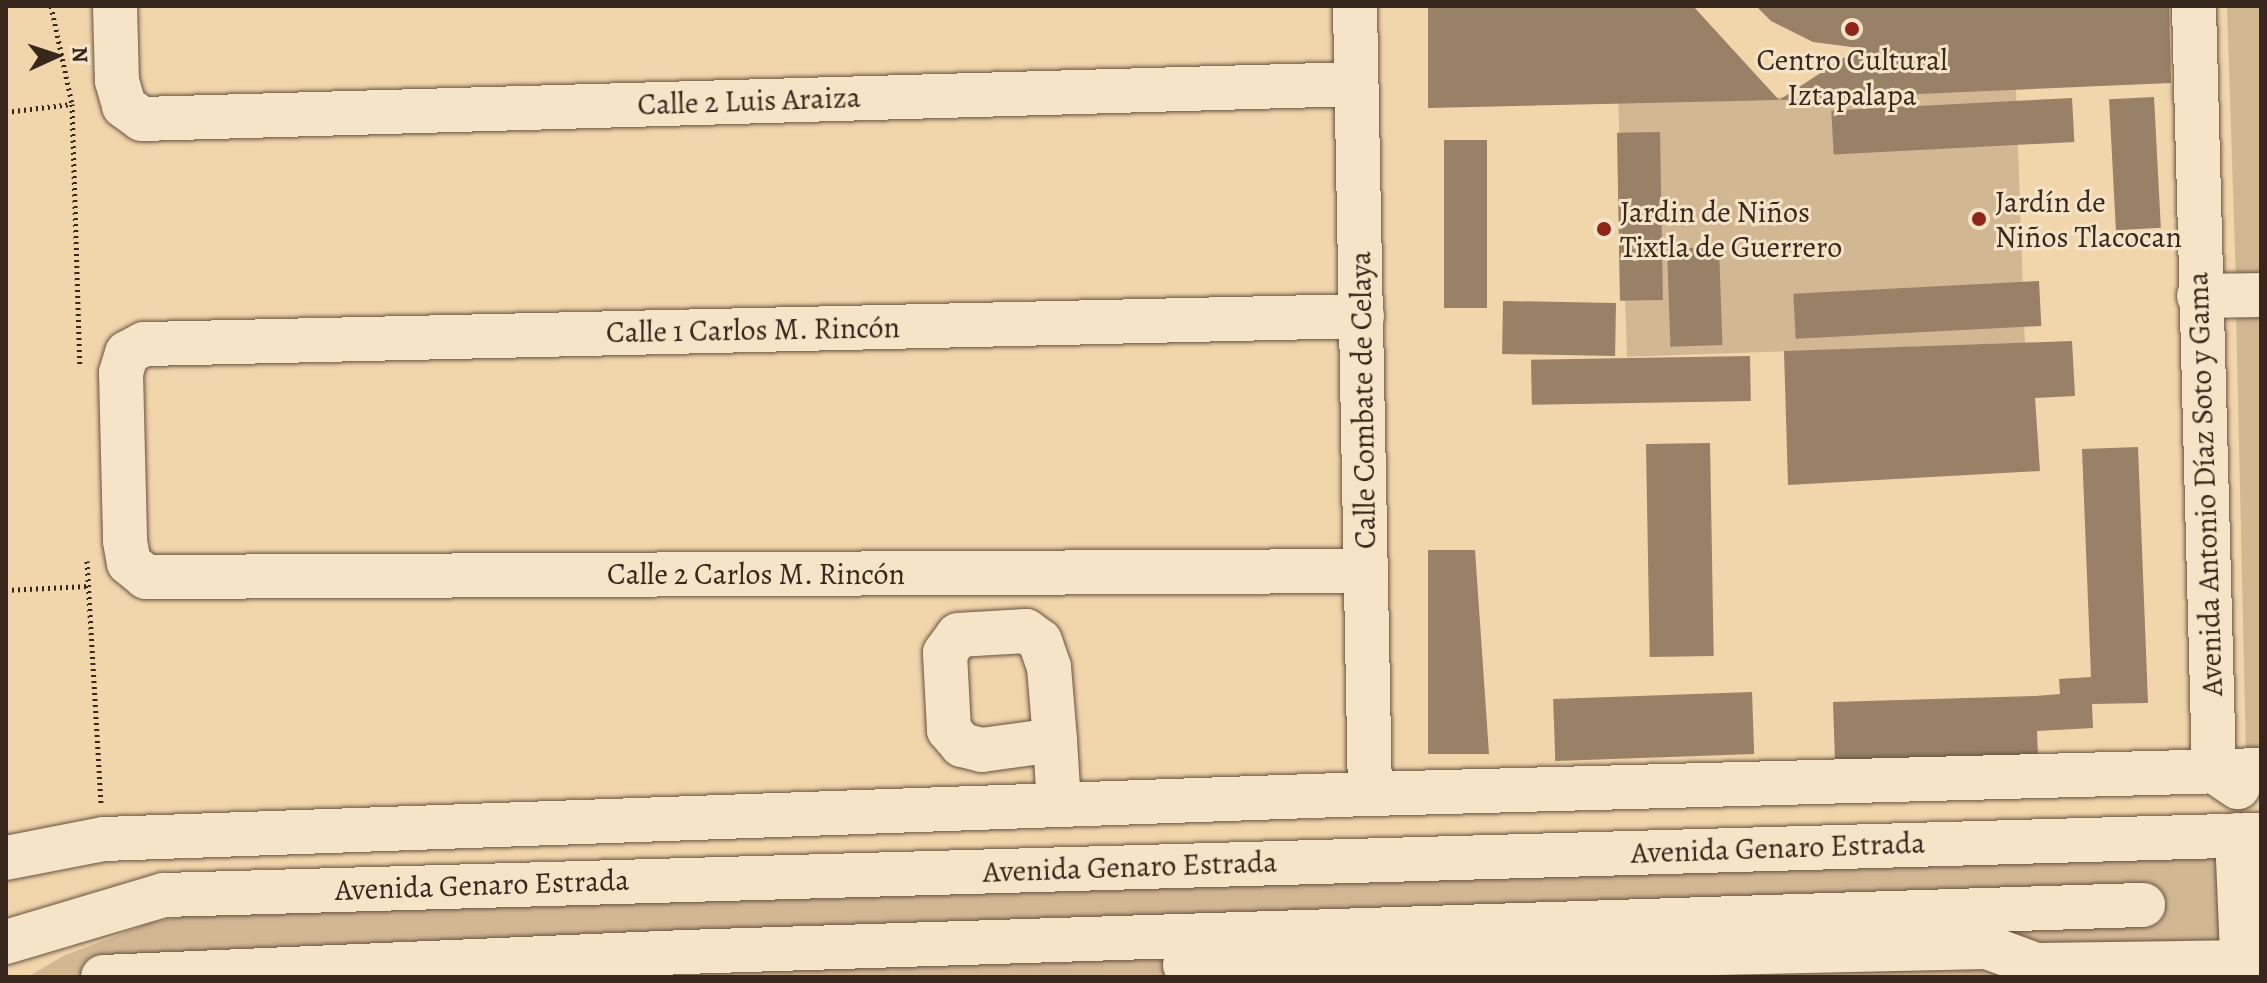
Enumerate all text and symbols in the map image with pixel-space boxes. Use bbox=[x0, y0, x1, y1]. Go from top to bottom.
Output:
north arrow bbox=[16, 16, 96, 96]
marker: Centro Cultural Iztapalapa bbox=[1843, 20, 1861, 38]
place label: Centro Cultural Iztapalapa bbox=[1757, 42, 1947, 112]
text: N bbox=[65, 46, 95, 64]
street label: Calle 2 Luis Araiza bbox=[637, 79, 861, 123]
place label: Jardín de Niños Tlacocan bbox=[1995, 184, 2182, 254]
place label: Jardin de Niños Tixtla de Guerrero bbox=[1620, 194, 1842, 264]
marker: Jardín de Niños Tlacocan bbox=[1970, 210, 1988, 228]
marker: Jardin de Niños Tixtla de Guerrero bbox=[1595, 220, 1613, 238]
street label: Calle Combate de Celaya bbox=[1342, 251, 1384, 549]
street label: Avenida Antonio Díaz Soto y Gama bbox=[2180, 271, 2230, 697]
street label: Calle 1 Carlos M. Rincón bbox=[605, 309, 901, 351]
street label: Calle 2 Carlos M. Rincón bbox=[607, 556, 905, 592]
street label: Avenida Genaro Estrada bbox=[1630, 825, 1926, 871]
street label: Avenida Genaro Estrada bbox=[982, 844, 1278, 890]
street label: Avenida Genaro Estrada bbox=[334, 862, 630, 908]

